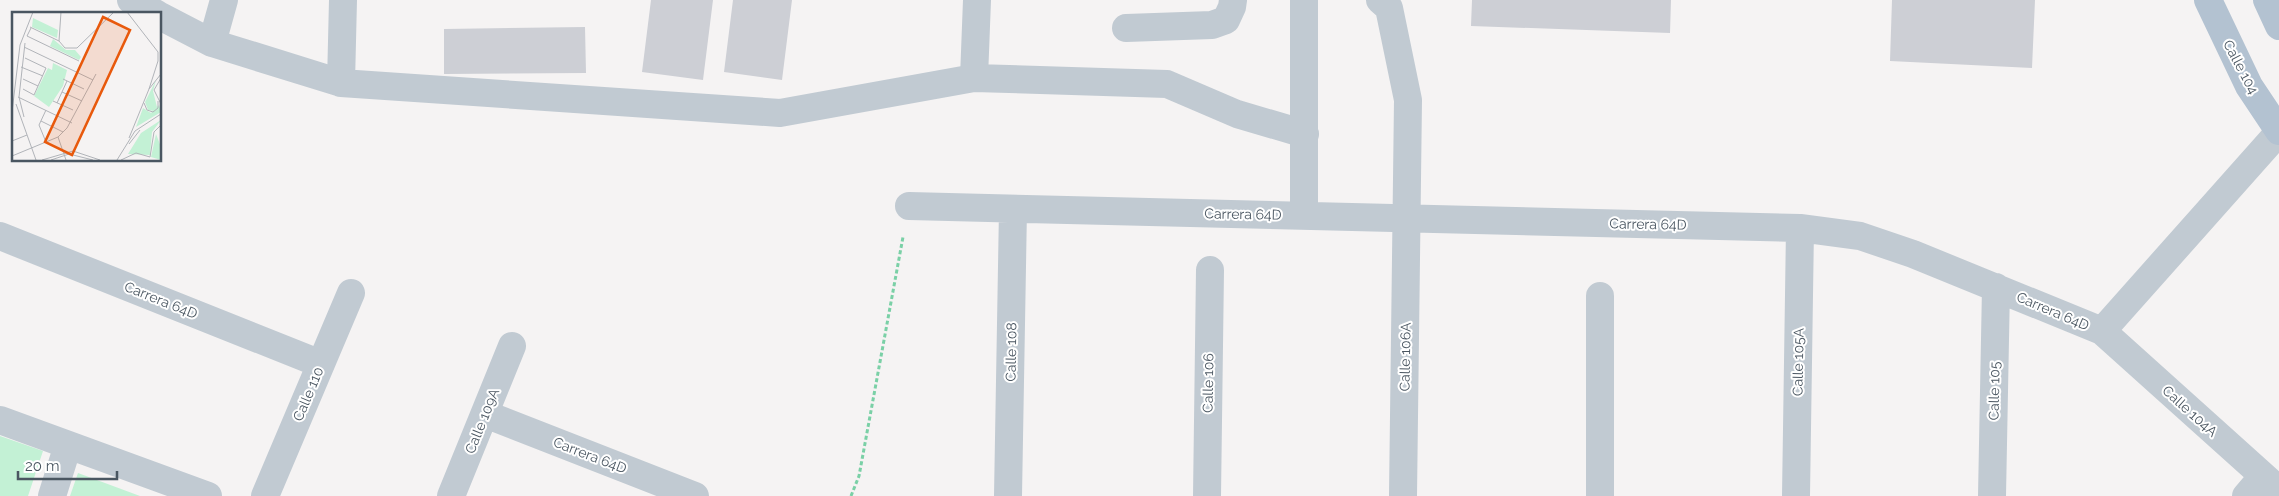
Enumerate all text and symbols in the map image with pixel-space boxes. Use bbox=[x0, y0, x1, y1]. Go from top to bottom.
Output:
inset map bbox=[12, 12, 161, 161]
street label: Calle 104 bbox=[2220, 37, 2262, 97]
street label: Carrera 64D bbox=[1204, 205, 1282, 223]
street label: Carrera 64D bbox=[1609, 215, 1687, 233]
street label: Carrera 64D bbox=[122, 278, 200, 322]
street label: Carrera 64D bbox=[2014, 289, 2092, 333]
street label: Calle 108 bbox=[1002, 322, 1020, 382]
street label: Calle 106A bbox=[1396, 322, 1414, 392]
street label: Calle 105A bbox=[1789, 327, 1807, 396]
street label: Calle 106 bbox=[1199, 353, 1217, 413]
street label: Calle 105 bbox=[1985, 361, 2003, 421]
street label: Calle 110 bbox=[289, 365, 327, 423]
street label: Calle 104A bbox=[2159, 382, 2221, 440]
street label: Calle 109A bbox=[462, 386, 503, 456]
street label: Carrera 64D bbox=[551, 434, 629, 476]
scale bar bbox=[18, 448, 116, 480]
text: 20 m bbox=[25, 457, 60, 475]

